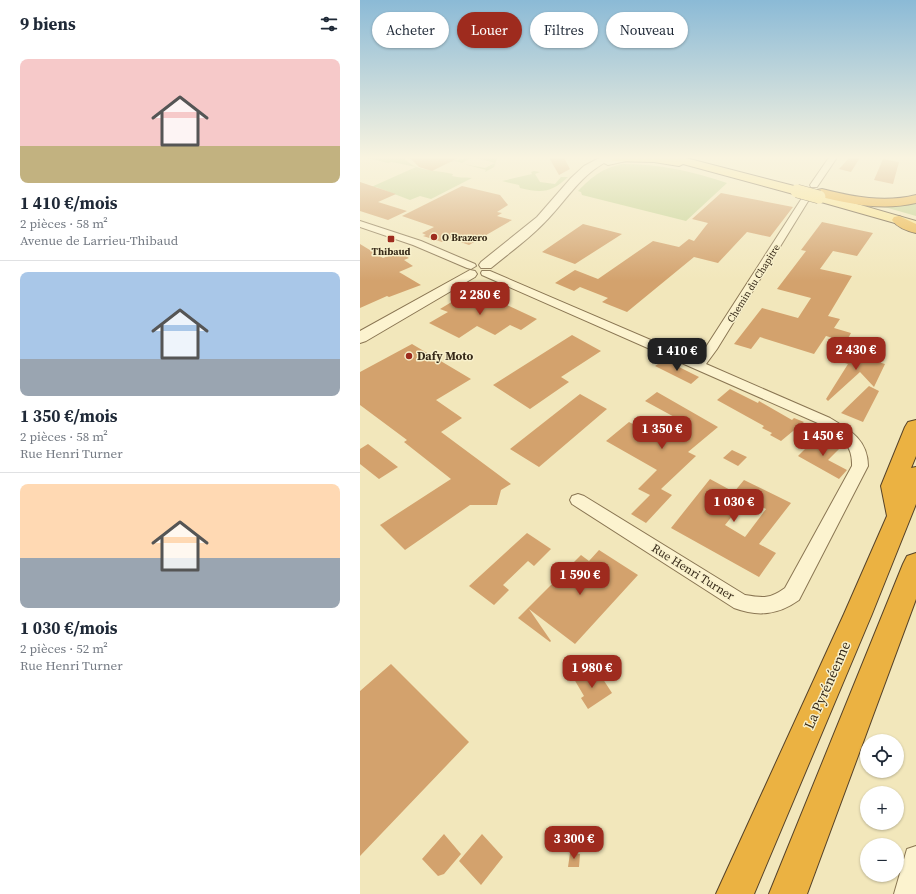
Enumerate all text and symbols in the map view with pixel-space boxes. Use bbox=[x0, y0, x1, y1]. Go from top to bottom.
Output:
text: 9 biens bbox=[20, 12, 76, 36]
chip: Acheter bbox=[372, 12, 449, 48]
chip: Louer bbox=[457, 12, 522, 48]
chip: Filtres bbox=[530, 12, 598, 48]
chip: Nouveau bbox=[606, 12, 688, 48]
icon: filters bbox=[318, 13, 340, 35]
icon: home bbox=[144, 85, 216, 157]
text: 1 410 €/mois bbox=[20, 191, 118, 215]
text: 2 pièces · 58 m² bbox=[20, 215, 108, 232]
place label: O Brazero bbox=[442, 231, 488, 244]
text: Avenue de Larrieu-Thibaud bbox=[20, 232, 178, 249]
marker: O Brazero bbox=[429, 232, 439, 242]
marker: Thibaud bbox=[386, 234, 396, 244]
street label: Chemin du Chapitre bbox=[724, 242, 783, 325]
place label: Thibaud bbox=[372, 245, 410, 258]
pin: 2 280 € bbox=[443, 282, 517, 316]
text: 2 280 € bbox=[460, 286, 500, 303]
icon: home bbox=[144, 298, 216, 370]
pin: 2 430 € bbox=[819, 337, 893, 371]
pin: 1 410 € bbox=[640, 338, 714, 372]
text: 2 430 € bbox=[836, 341, 876, 358]
text: 1 410 € bbox=[657, 342, 697, 359]
place label: Dafy Moto bbox=[417, 348, 474, 364]
marker: Dafy Moto bbox=[404, 351, 414, 361]
text: 1 350 €/mois bbox=[20, 404, 118, 428]
pin: 1 350 € bbox=[625, 416, 699, 450]
text: 1 350 € bbox=[642, 420, 682, 437]
pin: 1 450 € bbox=[786, 423, 860, 457]
text: 1 450 € bbox=[803, 427, 843, 444]
text: 2 pièces · 58 m² bbox=[20, 428, 108, 445]
text: Rue Henri Turner bbox=[20, 445, 123, 462]
pin: 1 030 € bbox=[697, 489, 771, 523]
text: 1 030 € bbox=[714, 493, 754, 510]
icon: home bbox=[144, 510, 216, 582]
street label: Rue Henri Turner bbox=[649, 540, 737, 604]
pin: 1 590 € bbox=[543, 562, 617, 596]
text: 1 590 € bbox=[560, 566, 600, 583]
text: 1 030 €/mois bbox=[20, 616, 118, 640]
street label: La Pyrénéenne bbox=[799, 638, 855, 732]
text: 2 pièces · 52 m² bbox=[20, 640, 108, 657]
pin: 1 980 € bbox=[555, 655, 629, 689]
text: Rue Henri Turner bbox=[20, 657, 123, 674]
text: 1 980 € bbox=[572, 659, 612, 676]
map controls bbox=[860, 734, 904, 882]
button: locate bbox=[860, 734, 904, 778]
button: + bbox=[860, 786, 904, 830]
pin: 3 300 € bbox=[537, 826, 611, 860]
text: 3 300 € bbox=[554, 830, 594, 847]
button: − bbox=[860, 838, 904, 882]

